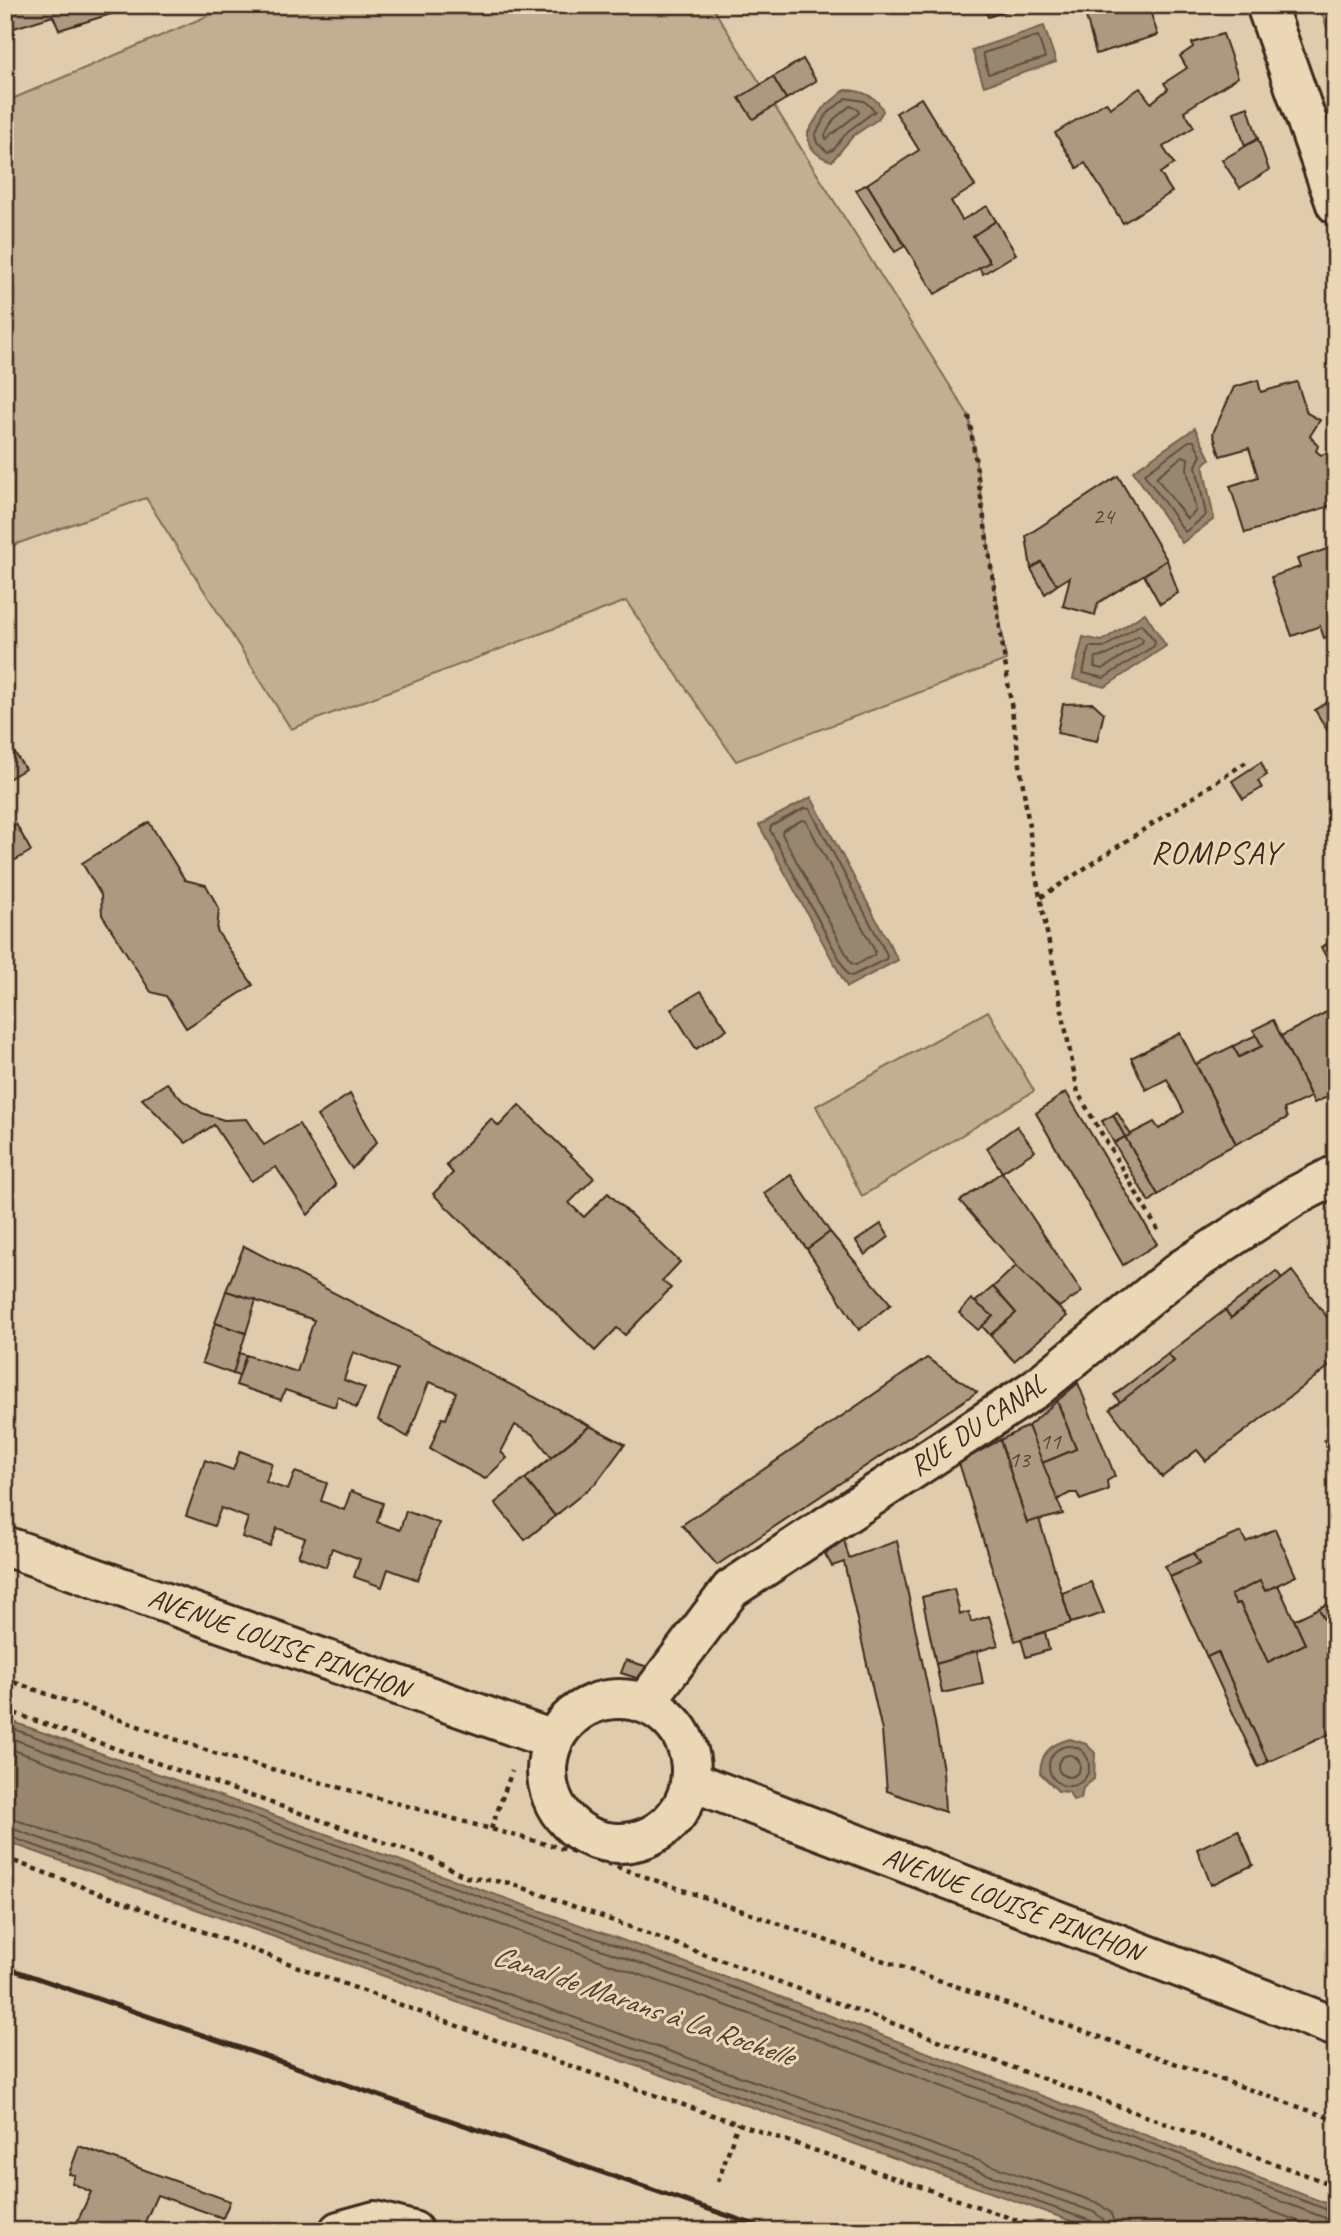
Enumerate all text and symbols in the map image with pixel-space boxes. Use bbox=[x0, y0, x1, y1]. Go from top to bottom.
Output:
house number: 24 bbox=[1092, 501, 1116, 531]
district label: ROMPSAY bbox=[1151, 832, 1285, 873]
street label: RUE DU CANAL bbox=[902, 1367, 1052, 1483]
house number: 11 bbox=[1039, 1426, 1062, 1456]
house number: 13 bbox=[1008, 1444, 1032, 1474]
street label: AVENUE LOUISE PINCHON bbox=[144, 1580, 418, 1708]
street label: AVENUE LOUISE PINCHON bbox=[878, 1838, 1151, 1971]
water label: Canal de Marans à La Rochelle bbox=[488, 1936, 802, 2076]

